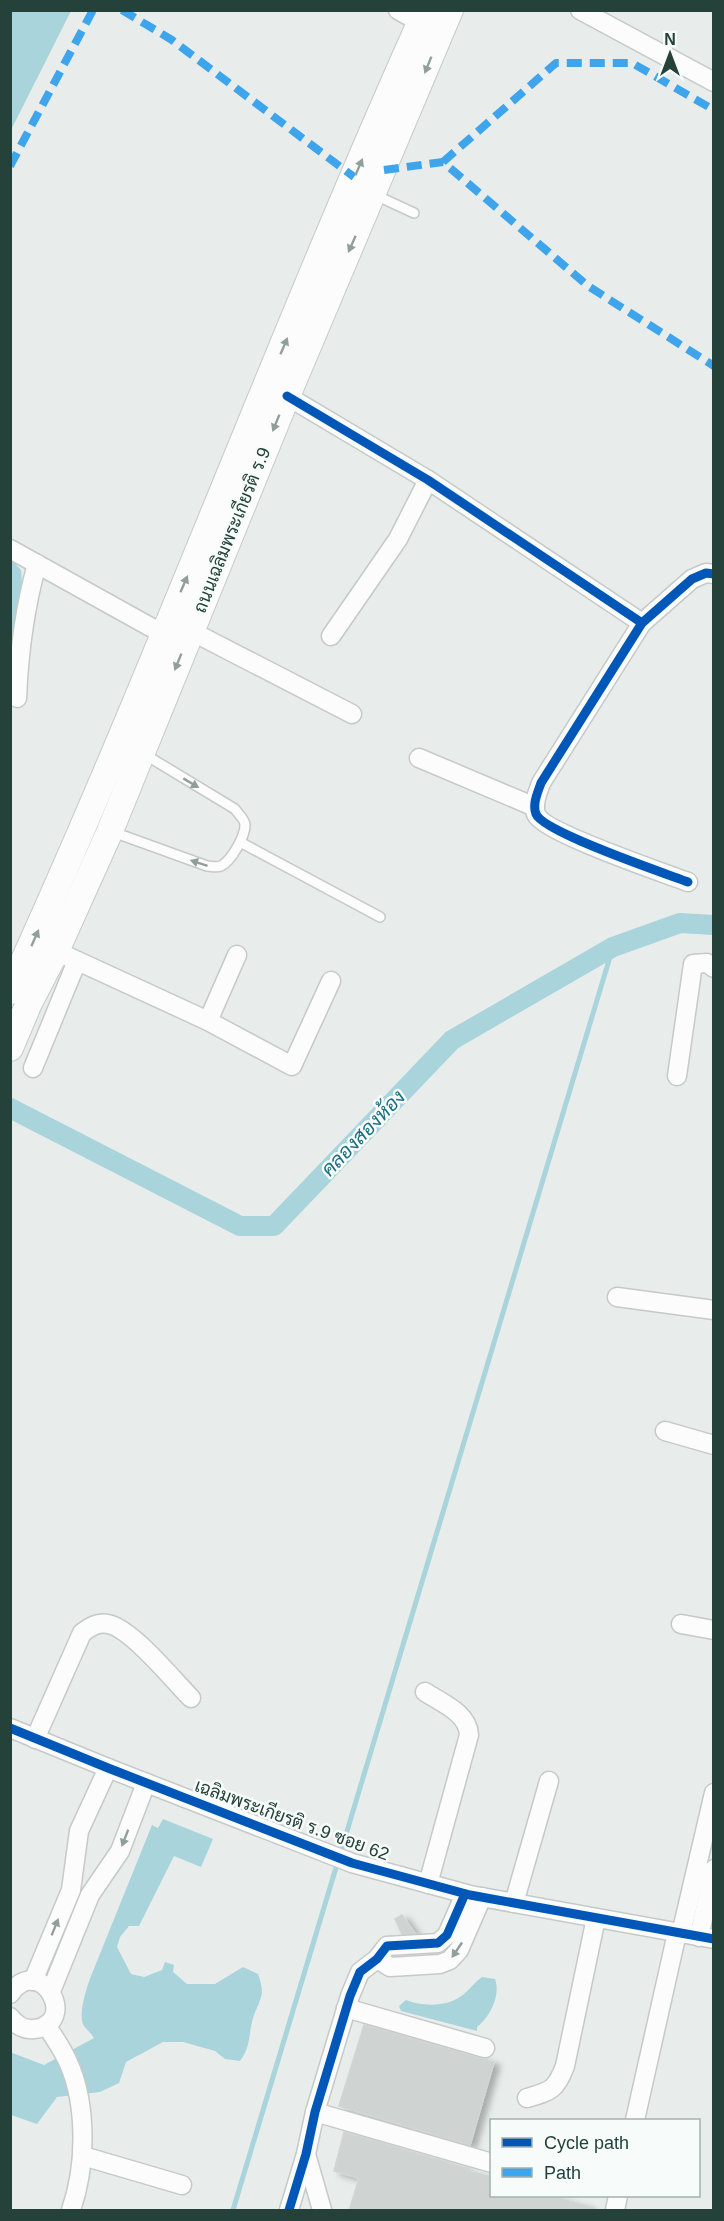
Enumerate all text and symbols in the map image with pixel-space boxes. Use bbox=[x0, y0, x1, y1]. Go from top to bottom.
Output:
north arrow bbox=[640, 24, 700, 84]
text: N bbox=[664, 31, 676, 48]
one-way arrow bbox=[423, 56, 433, 74]
one-way arrow bbox=[354, 157, 364, 175]
one-way arrow bbox=[347, 235, 356, 252]
one-way arrow bbox=[279, 337, 289, 355]
one-way arrow bbox=[271, 415, 281, 433]
street label: ถนนเฉลิมพระเกียรติ ร.9 bbox=[187, 443, 274, 616]
one-way arrow bbox=[179, 575, 189, 593]
one-way arrow bbox=[173, 654, 183, 672]
one-way arrow bbox=[183, 778, 199, 789]
one-way arrow bbox=[190, 857, 208, 867]
one-way arrow bbox=[30, 929, 40, 947]
water label: คลองสองห้อง bbox=[315, 1084, 409, 1180]
street label: เฉลิมพระเกียรติ ร.9 ซอย 62 bbox=[192, 1773, 393, 1864]
one-way arrow bbox=[119, 1829, 129, 1847]
one-way arrow bbox=[51, 1918, 60, 1936]
one-way arrow bbox=[452, 1941, 463, 1958]
legend bbox=[490, 2119, 700, 2197]
text: Cycle path bbox=[544, 2133, 629, 2153]
text: Path bbox=[544, 2163, 581, 2183]

